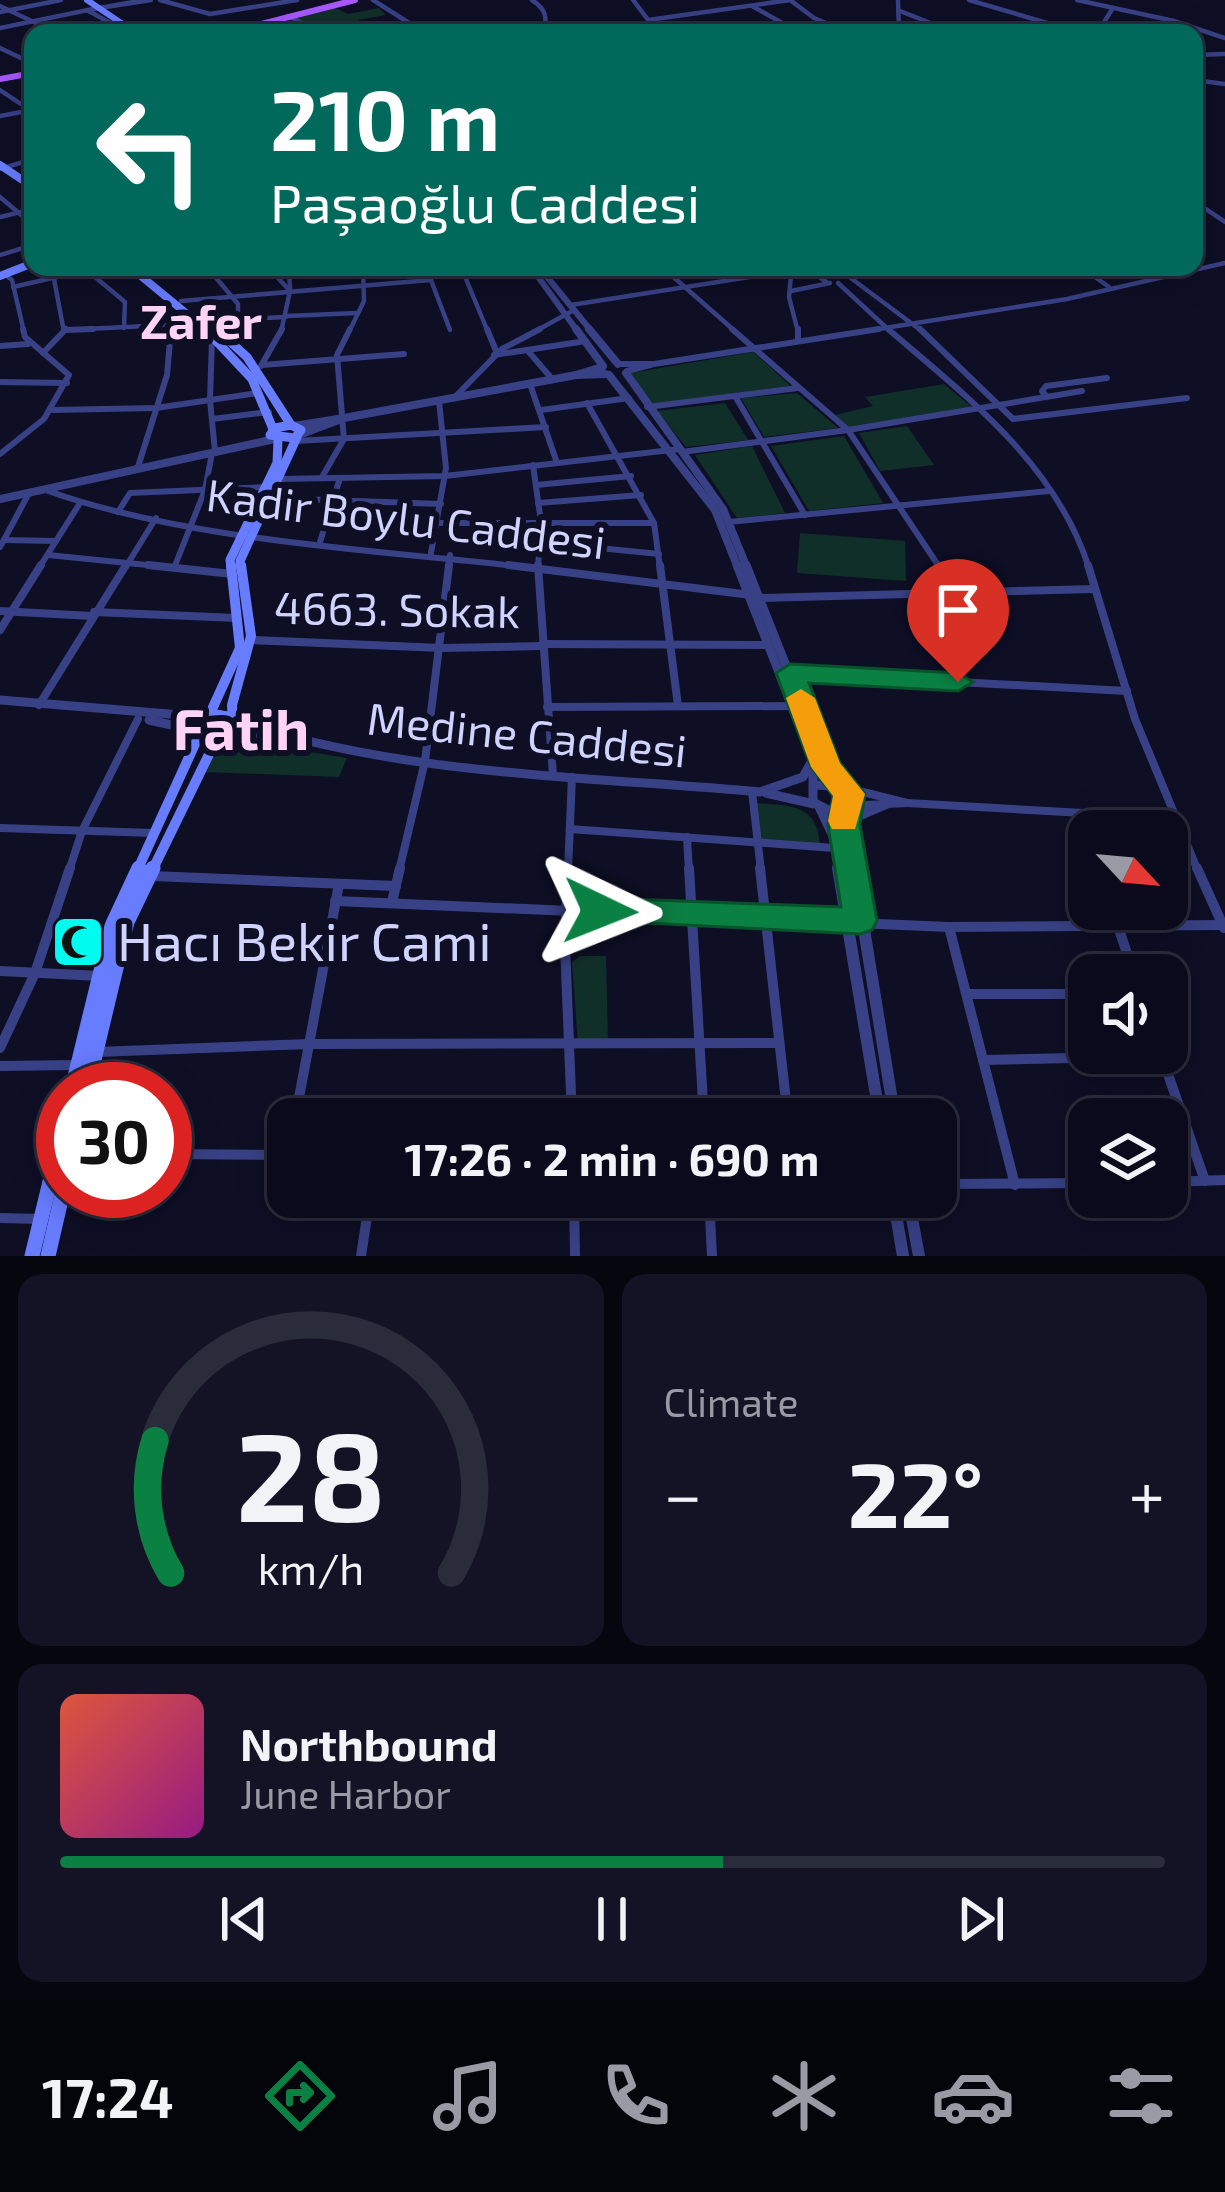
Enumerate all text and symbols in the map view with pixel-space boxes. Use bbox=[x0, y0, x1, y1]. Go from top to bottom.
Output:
text: 210 m bbox=[270, 67, 500, 168]
icon: left bbox=[72, 72, 228, 228]
text: Paşaoğlu Caddesi bbox=[270, 169, 700, 234]
district label: Zafer bbox=[140, 291, 263, 349]
street label: Kadir Boylu Caddesi bbox=[204, 466, 609, 568]
pin bbox=[907, 559, 1009, 682]
icon: arrive bbox=[925, 577, 991, 643]
street label: 4663. Sokak bbox=[274, 579, 520, 637]
street label: Medine Caddesi bbox=[365, 689, 690, 777]
district label: Fatih bbox=[173, 693, 309, 761]
north arrow bbox=[1068, 810, 1188, 930]
map controls bbox=[1068, 810, 1188, 1218]
position arrow bbox=[537, 848, 663, 974]
place label: Hacı Bekir Cami bbox=[117, 907, 492, 972]
mosque icon: Hacı Bekir Cami bbox=[50, 914, 106, 970]
button: sound bbox=[1068, 954, 1188, 1074]
speed limit sign: 30 bbox=[36, 1062, 192, 1218]
button: layers bbox=[1068, 1098, 1188, 1218]
text: 17:26 · 2 min · 690 m bbox=[405, 1131, 819, 1185]
text: Climate bbox=[664, 1378, 798, 1425]
text: 28 bbox=[236, 1397, 386, 1547]
text: 22° bbox=[848, 1438, 983, 1546]
text: − bbox=[664, 1453, 702, 1532]
text: + bbox=[1129, 1453, 1165, 1532]
text: km/h bbox=[257, 1542, 364, 1594]
text: Northbound bbox=[240, 1716, 498, 1770]
text: June Harbor bbox=[240, 1770, 451, 1817]
icon: previous bbox=[211, 1886, 277, 1952]
icon: pause bbox=[579, 1886, 645, 1952]
icon: next bbox=[948, 1886, 1014, 1952]
icon: directions bbox=[258, 2054, 342, 2138]
icon: music bbox=[426, 2054, 510, 2138]
icon: phone bbox=[594, 2054, 678, 2138]
icon: climate bbox=[762, 2054, 846, 2138]
icon: car bbox=[931, 2054, 1015, 2138]
icon: filters bbox=[1099, 2054, 1183, 2138]
text: 17:24 bbox=[42, 2064, 174, 2129]

